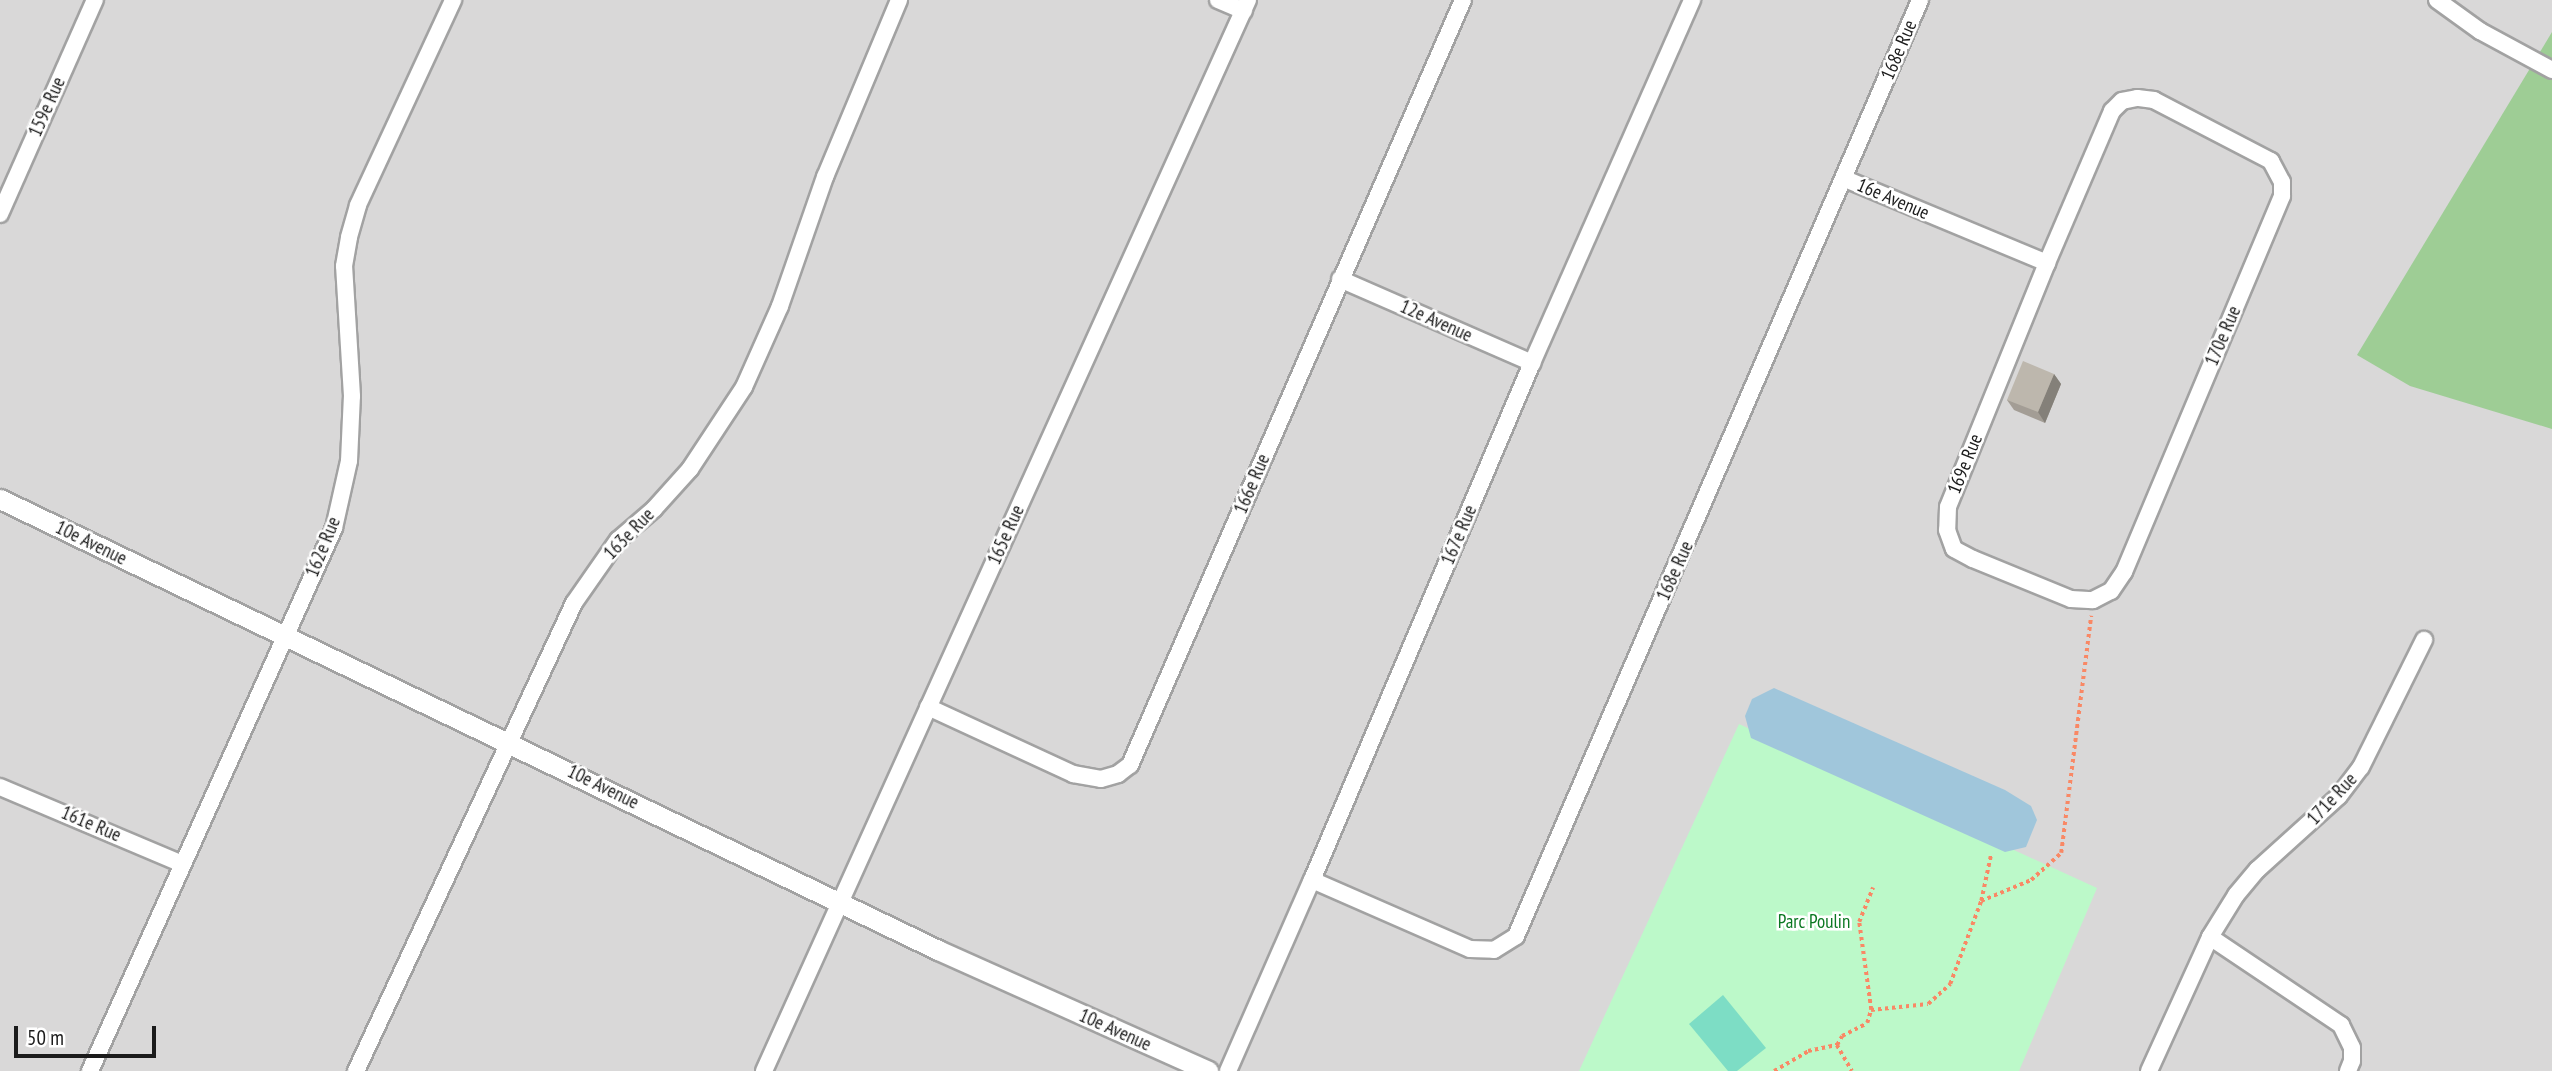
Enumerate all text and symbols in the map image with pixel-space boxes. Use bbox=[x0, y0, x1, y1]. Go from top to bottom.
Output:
street label: 168e Rue bbox=[1876, 17, 1922, 83]
street label: 159e Rue bbox=[24, 74, 70, 140]
street label: 16e Avenue bbox=[1853, 173, 1933, 225]
street label: 12e Avenue bbox=[1396, 295, 1476, 347]
street label: 170e Rue bbox=[2200, 303, 2246, 369]
street label: 169e Rue bbox=[1943, 431, 1987, 497]
street label: 166e Rue bbox=[1229, 451, 1275, 517]
street label: 165e Rue bbox=[983, 502, 1029, 568]
street label: 167e Rue bbox=[1436, 502, 1482, 568]
street label: 163e Rue bbox=[599, 504, 659, 564]
street label: 162e Rue bbox=[301, 514, 345, 580]
street label: 10e Avenue bbox=[51, 516, 131, 570]
street label: 168e Rue bbox=[1652, 538, 1698, 604]
street label: 10e Avenue bbox=[563, 760, 643, 814]
street label: 171e Rue bbox=[2302, 768, 2362, 830]
street label: 161e Rue bbox=[58, 801, 124, 847]
park label: Parc Poulin bbox=[1777, 911, 1851, 933]
street label: 10e Avenue bbox=[1075, 1004, 1155, 1056]
scale bar bbox=[18, 1012, 159, 1056]
text: 50 m bbox=[27, 1024, 64, 1051]

